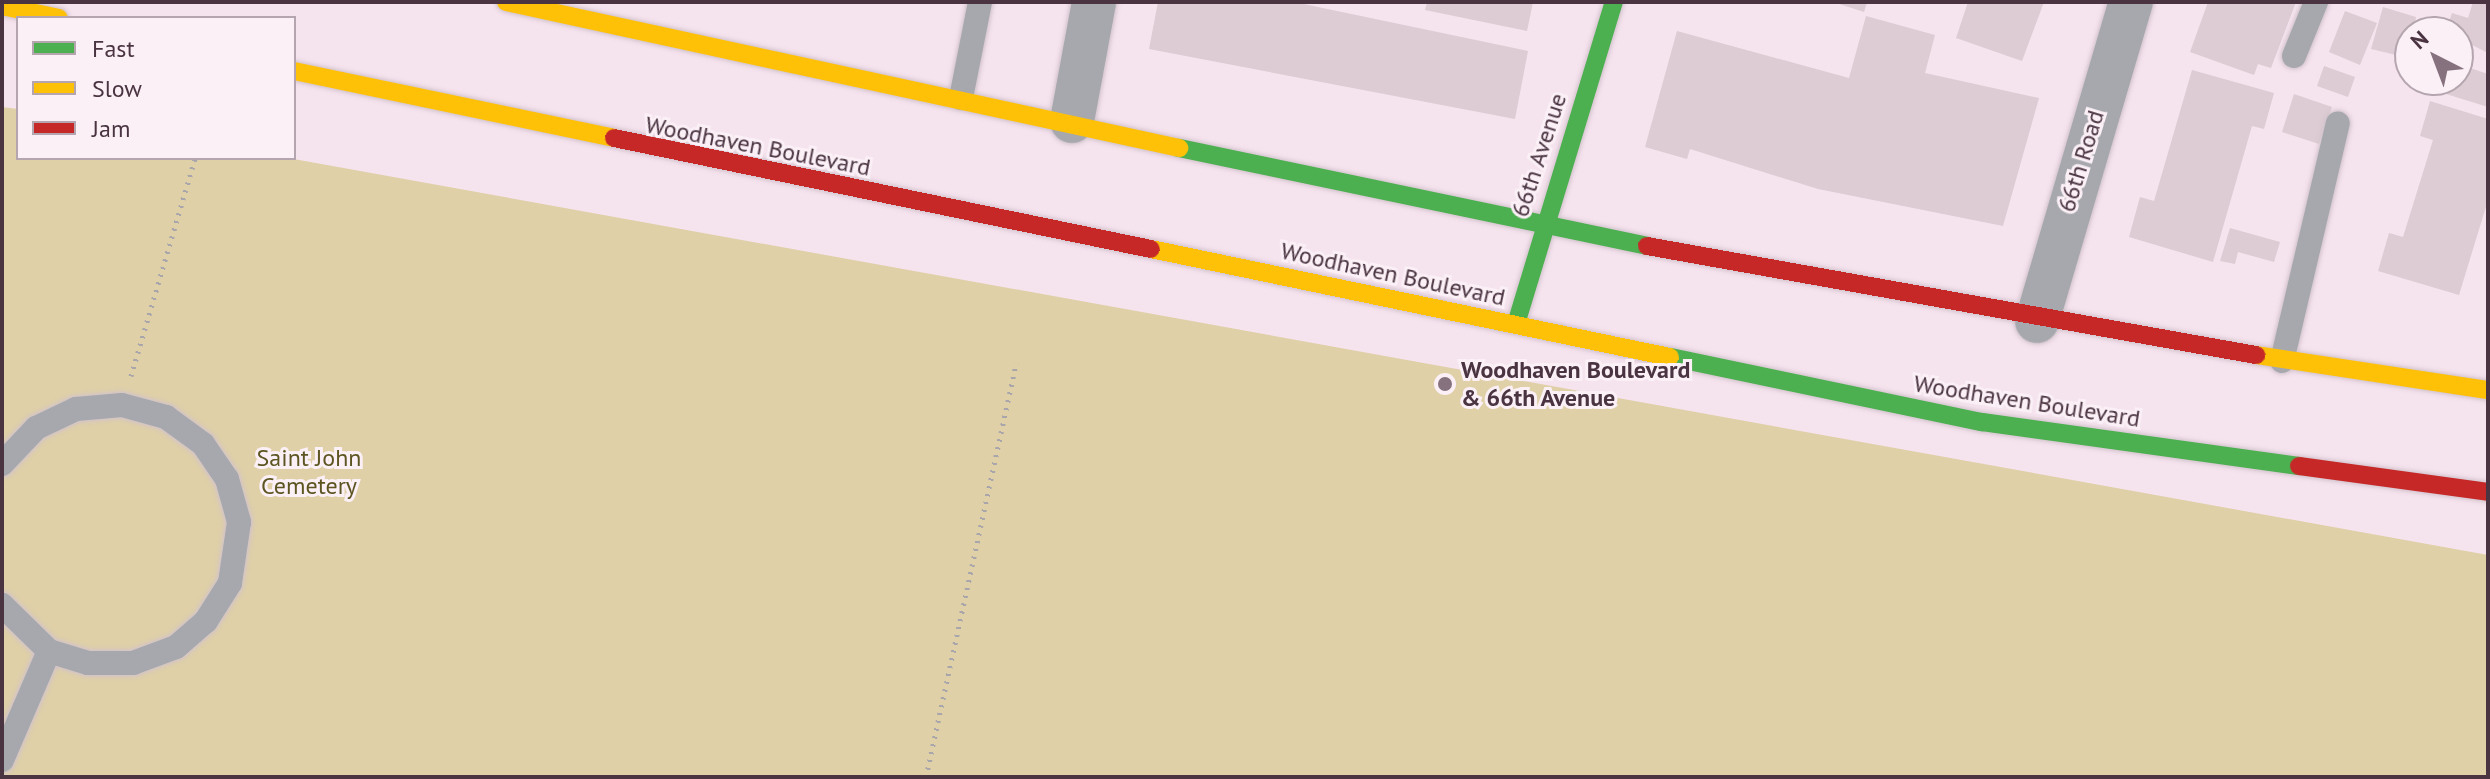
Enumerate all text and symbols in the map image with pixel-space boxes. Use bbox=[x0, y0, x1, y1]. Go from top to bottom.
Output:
legend bbox=[16, 16, 296, 160]
north arrow bbox=[2394, 16, 2474, 96]
text: N bbox=[2405, 24, 2434, 55]
text: Fast bbox=[92, 33, 135, 64]
text: Slow bbox=[92, 73, 142, 104]
street label: 66th Avenue bbox=[1505, 89, 1573, 221]
street label: 66th Road bbox=[2052, 107, 2110, 215]
street label: Woodhaven Boulevard bbox=[643, 110, 873, 182]
text: Jam bbox=[92, 113, 130, 144]
street label: Woodhaven Boulevard bbox=[1278, 236, 1508, 312]
place label: Woodhaven Boulevard & 66th Avenue bbox=[1461, 356, 1690, 412]
street label: Woodhaven Boulevard bbox=[1912, 369, 2142, 433]
marker: Woodhaven Boulevard & 66th Avenue bbox=[1436, 375, 1454, 393]
park label: Saint John Cemetery bbox=[257, 444, 361, 500]

